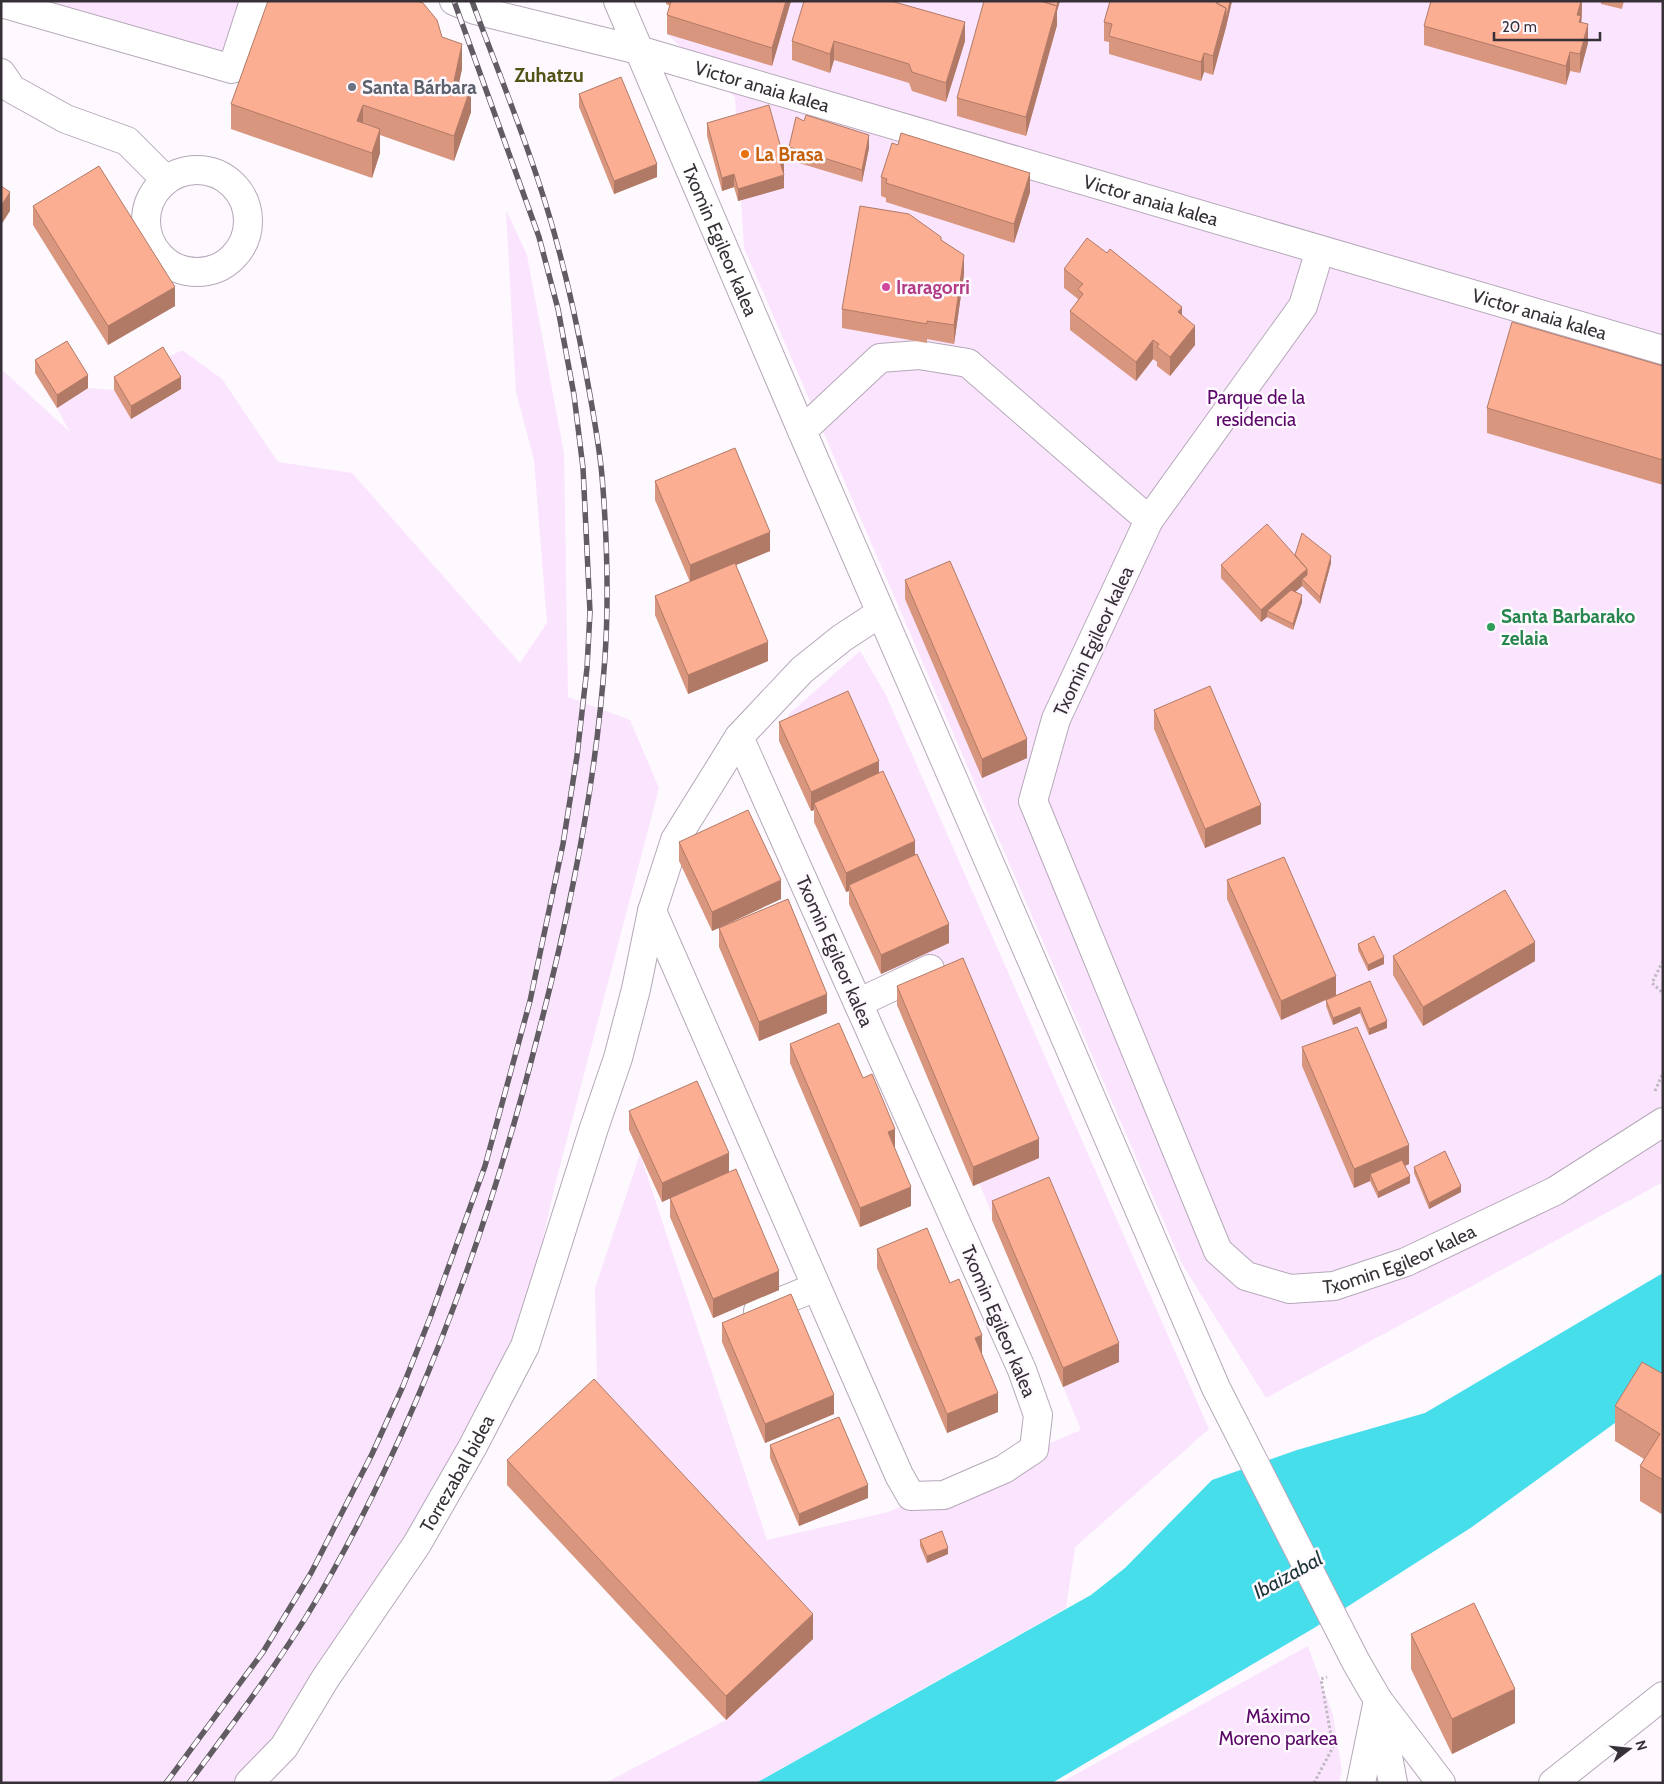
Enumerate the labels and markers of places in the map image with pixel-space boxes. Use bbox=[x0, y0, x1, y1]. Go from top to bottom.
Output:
place label: Santa Bárbara bbox=[362, 76, 477, 99]
marker: Santa Bárbara bbox=[346, 81, 358, 93]
place label: La Brasa bbox=[755, 143, 824, 166]
marker: La Brasa bbox=[739, 148, 751, 160]
place label: Iraragorri bbox=[896, 276, 970, 299]
marker: Iraragorri bbox=[880, 281, 892, 293]
place label: Santa Barbarako zelaia bbox=[1501, 605, 1636, 650]
marker: Santa Barbarako zelaia bbox=[1485, 621, 1497, 633]

